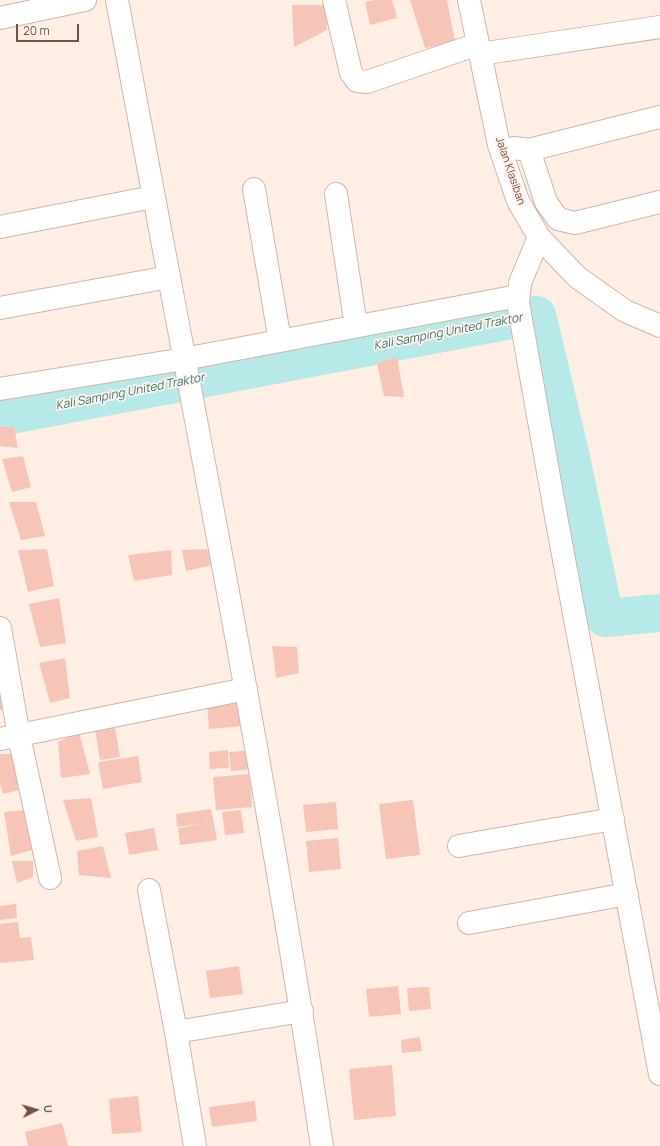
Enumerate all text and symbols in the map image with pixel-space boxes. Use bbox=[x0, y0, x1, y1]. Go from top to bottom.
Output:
scale bar bbox=[18, 16, 81, 42]
text: 20 m bbox=[23, 22, 50, 39]
street label: Jalan Klasiban bbox=[492, 135, 528, 207]
water label: Kali Samping United Traktor bbox=[372, 311, 524, 353]
water label: Kali Samping United Traktor bbox=[54, 371, 206, 413]
north arrow bbox=[16, 1090, 56, 1130]
text: U bbox=[41, 1104, 56, 1114]

